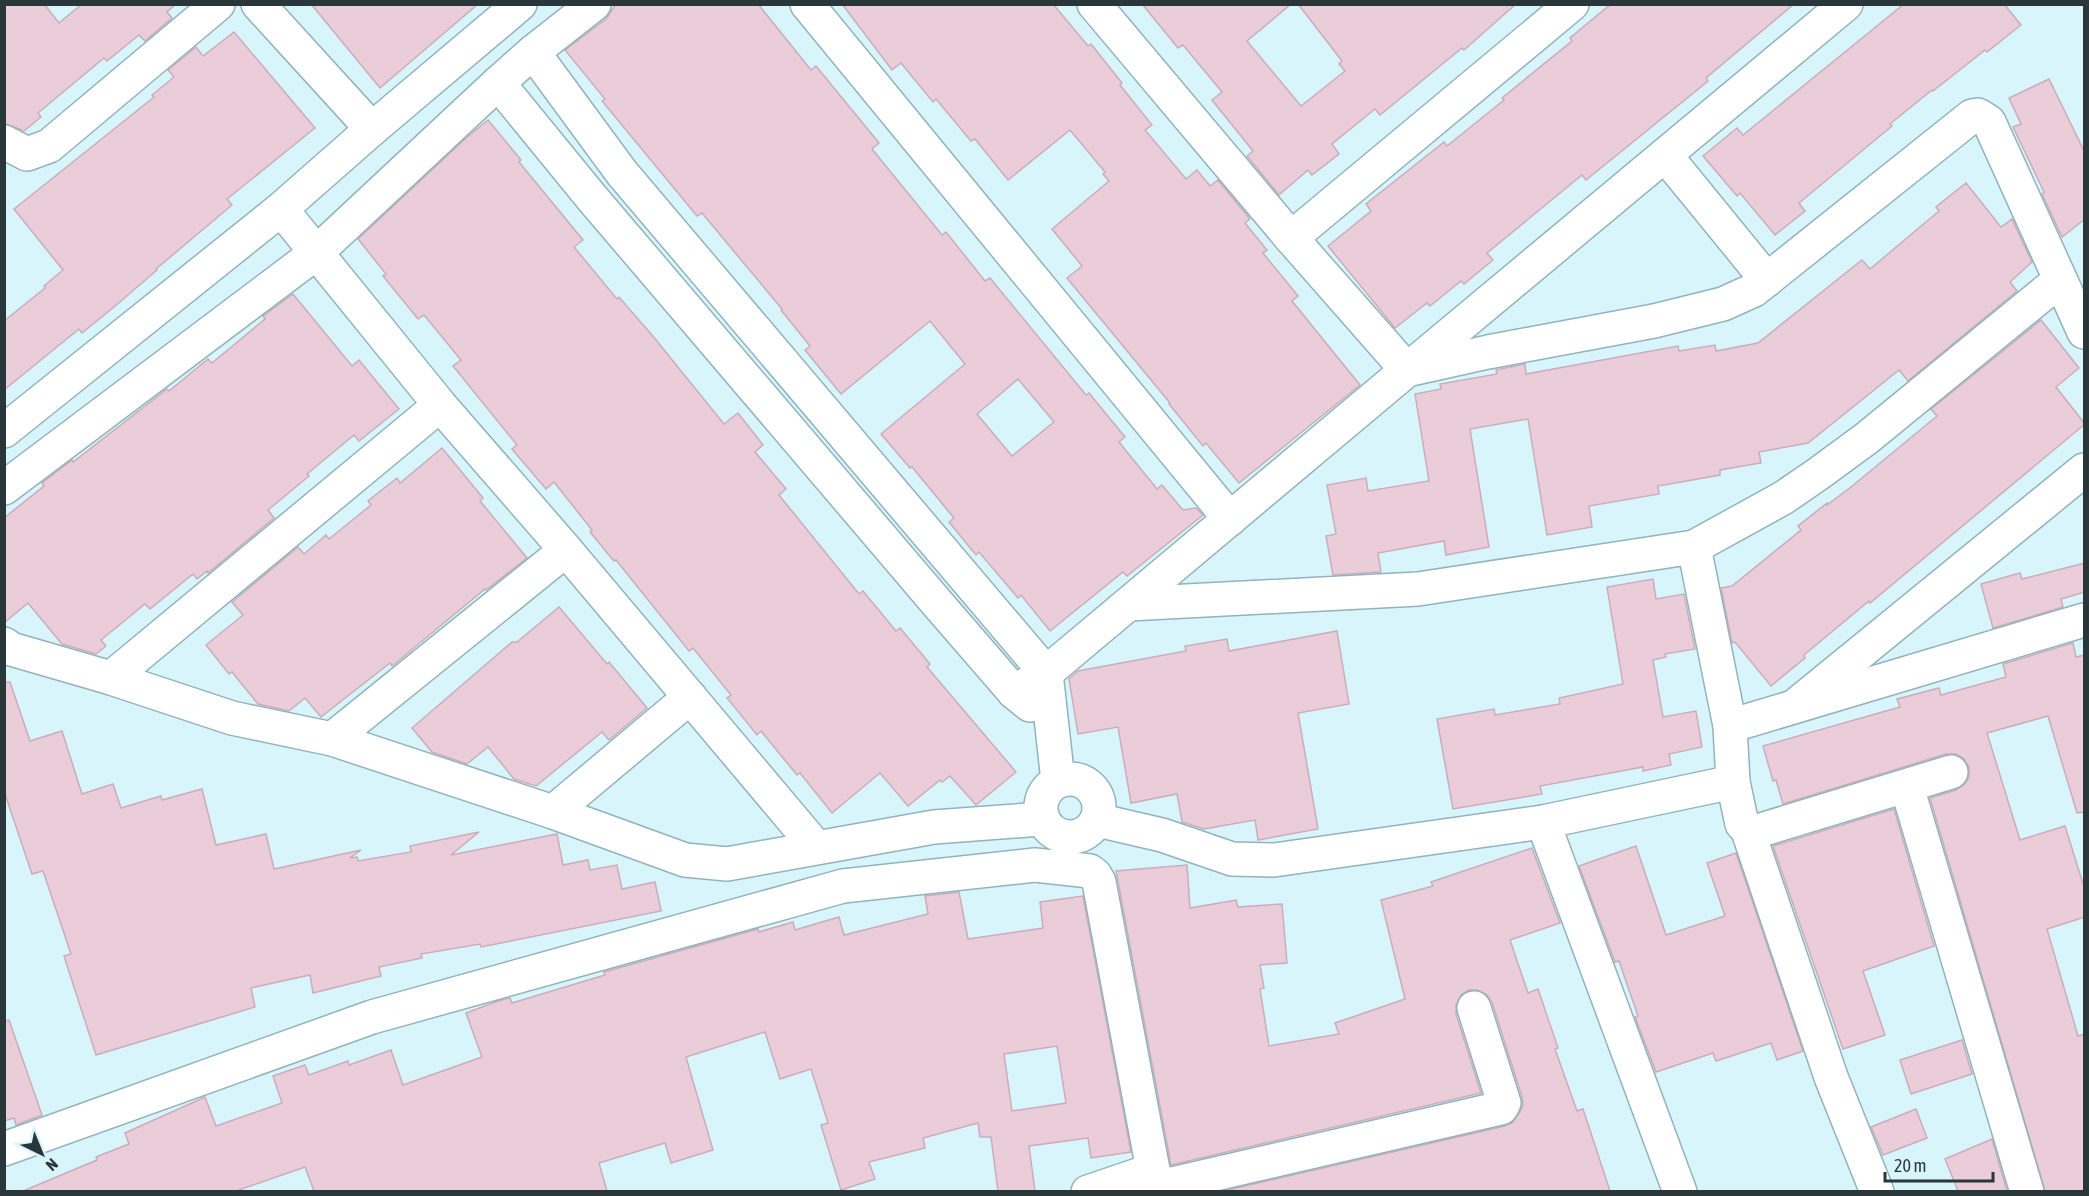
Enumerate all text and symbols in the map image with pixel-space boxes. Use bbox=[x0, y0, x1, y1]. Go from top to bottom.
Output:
north arrow bbox=[12, 1124, 72, 1184]
scale bar bbox=[1885, 1145, 1993, 1183]
text: N bbox=[43, 1155, 62, 1175]
text: 20 m bbox=[1894, 1155, 1926, 1176]

